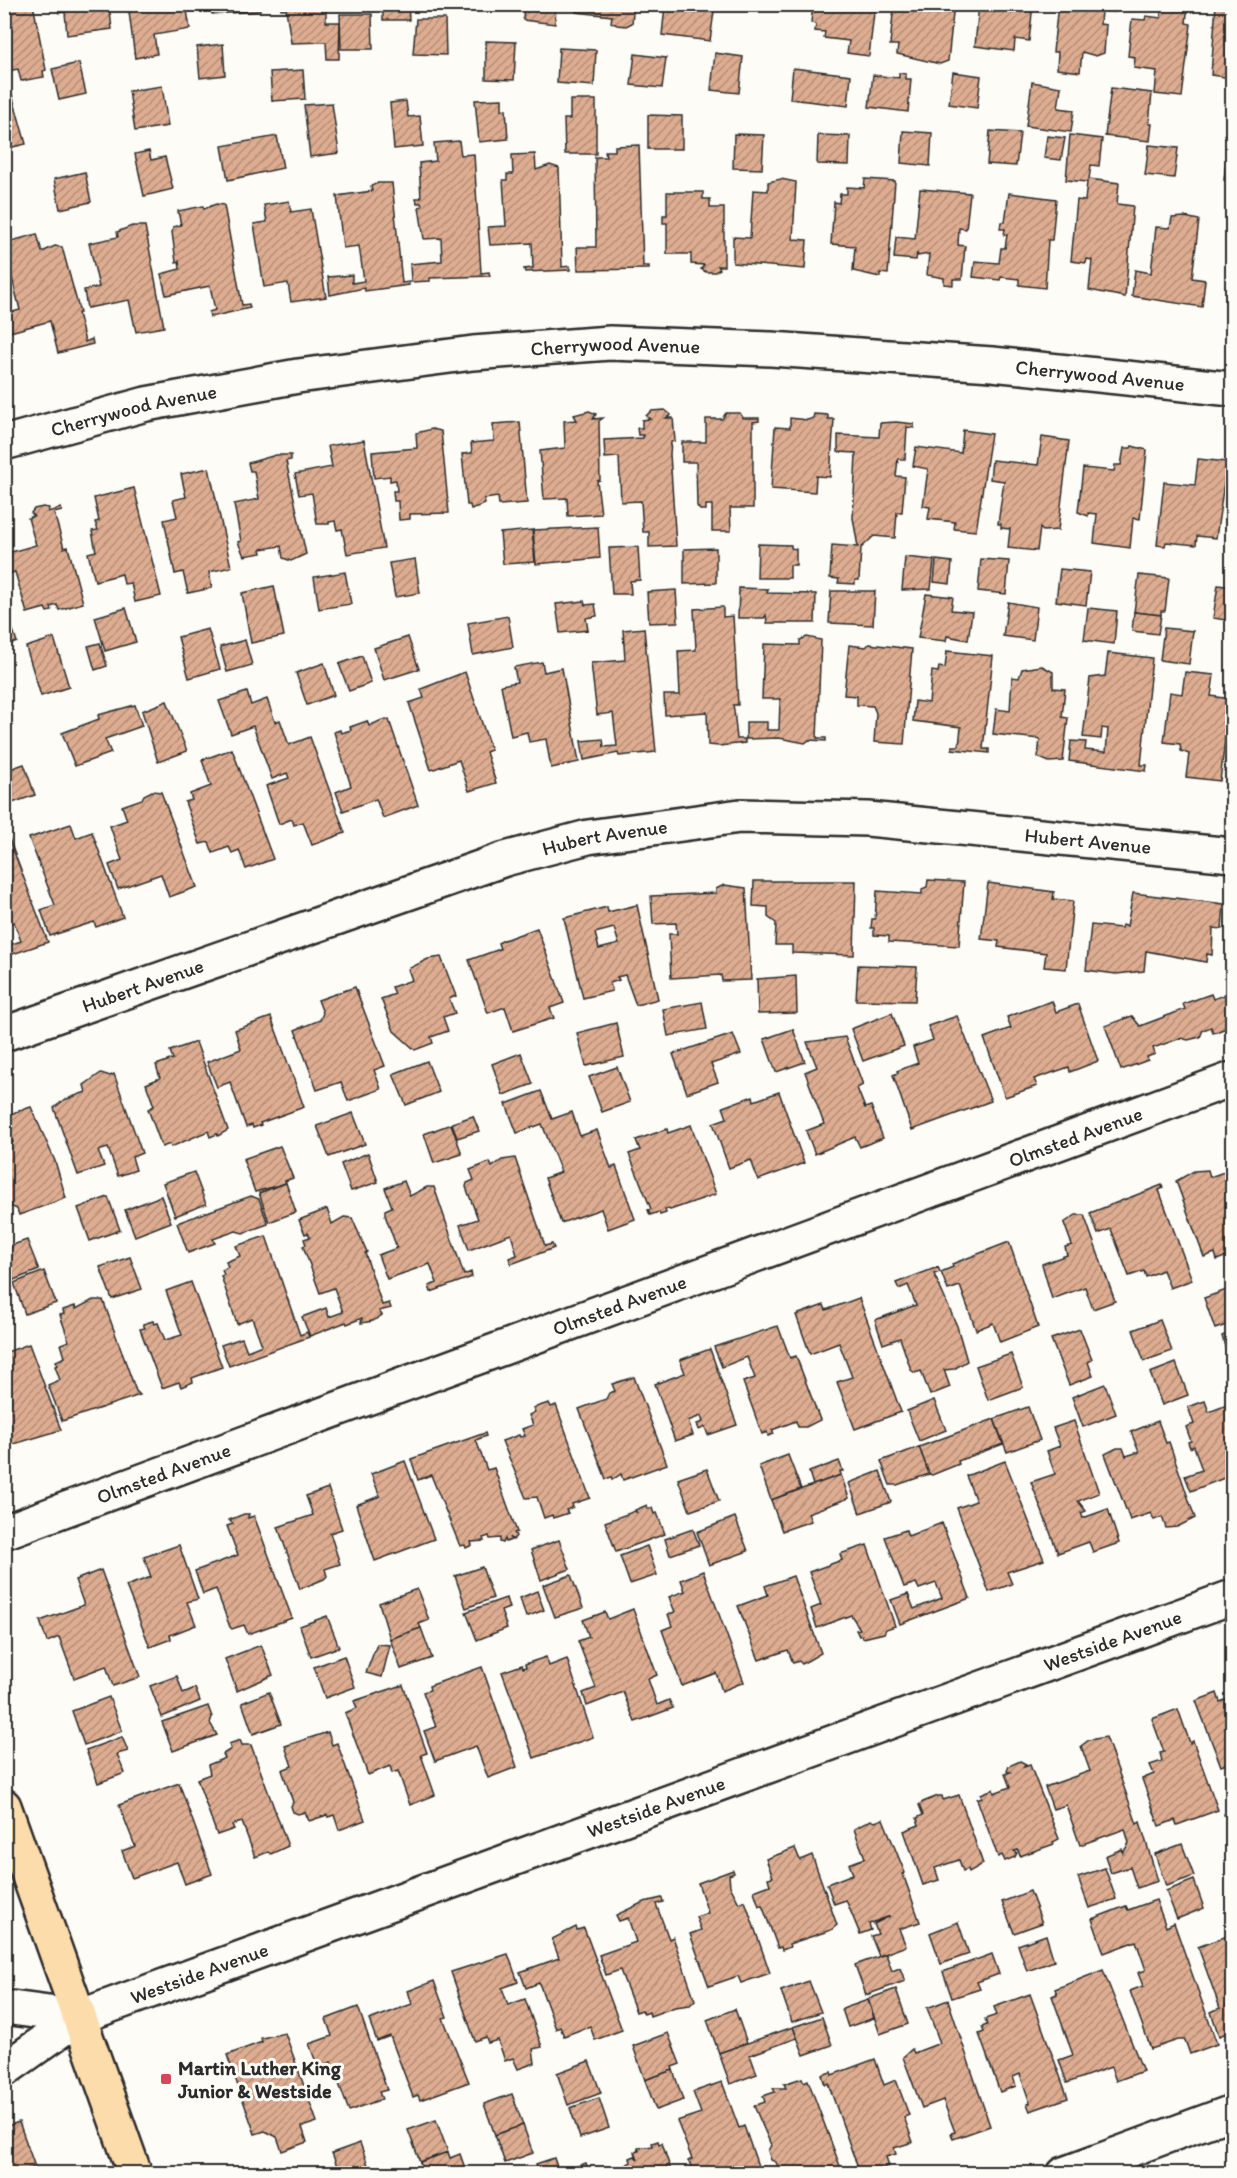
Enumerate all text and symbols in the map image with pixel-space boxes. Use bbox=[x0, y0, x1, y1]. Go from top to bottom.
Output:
street label: Cherrywood Avenue bbox=[530, 331, 701, 361]
street label: Cherrywood Avenue bbox=[1014, 355, 1186, 396]
street label: Cherrywood Avenue bbox=[48, 379, 219, 442]
street label: Hubert Avenue bbox=[539, 814, 669, 861]
street label: Hubert Avenue bbox=[1023, 823, 1152, 859]
street label: Hubert Avenue bbox=[79, 953, 207, 1018]
street label: Olmsted Avenue bbox=[1005, 1101, 1146, 1172]
street label: Olmsted Avenue bbox=[549, 1269, 690, 1341]
street label: Olmsted Avenue bbox=[93, 1437, 234, 1509]
street label: Westside Avenue bbox=[1040, 1604, 1185, 1677]
street label: Westside Avenue bbox=[584, 1771, 728, 1843]
street label: Westside Avenue bbox=[127, 1937, 272, 2009]
place label: Martin Luther King Junior & Westside bbox=[177, 2056, 342, 2103]
marker: Martin Luther King Junior & Westside bbox=[159, 2072, 173, 2086]

